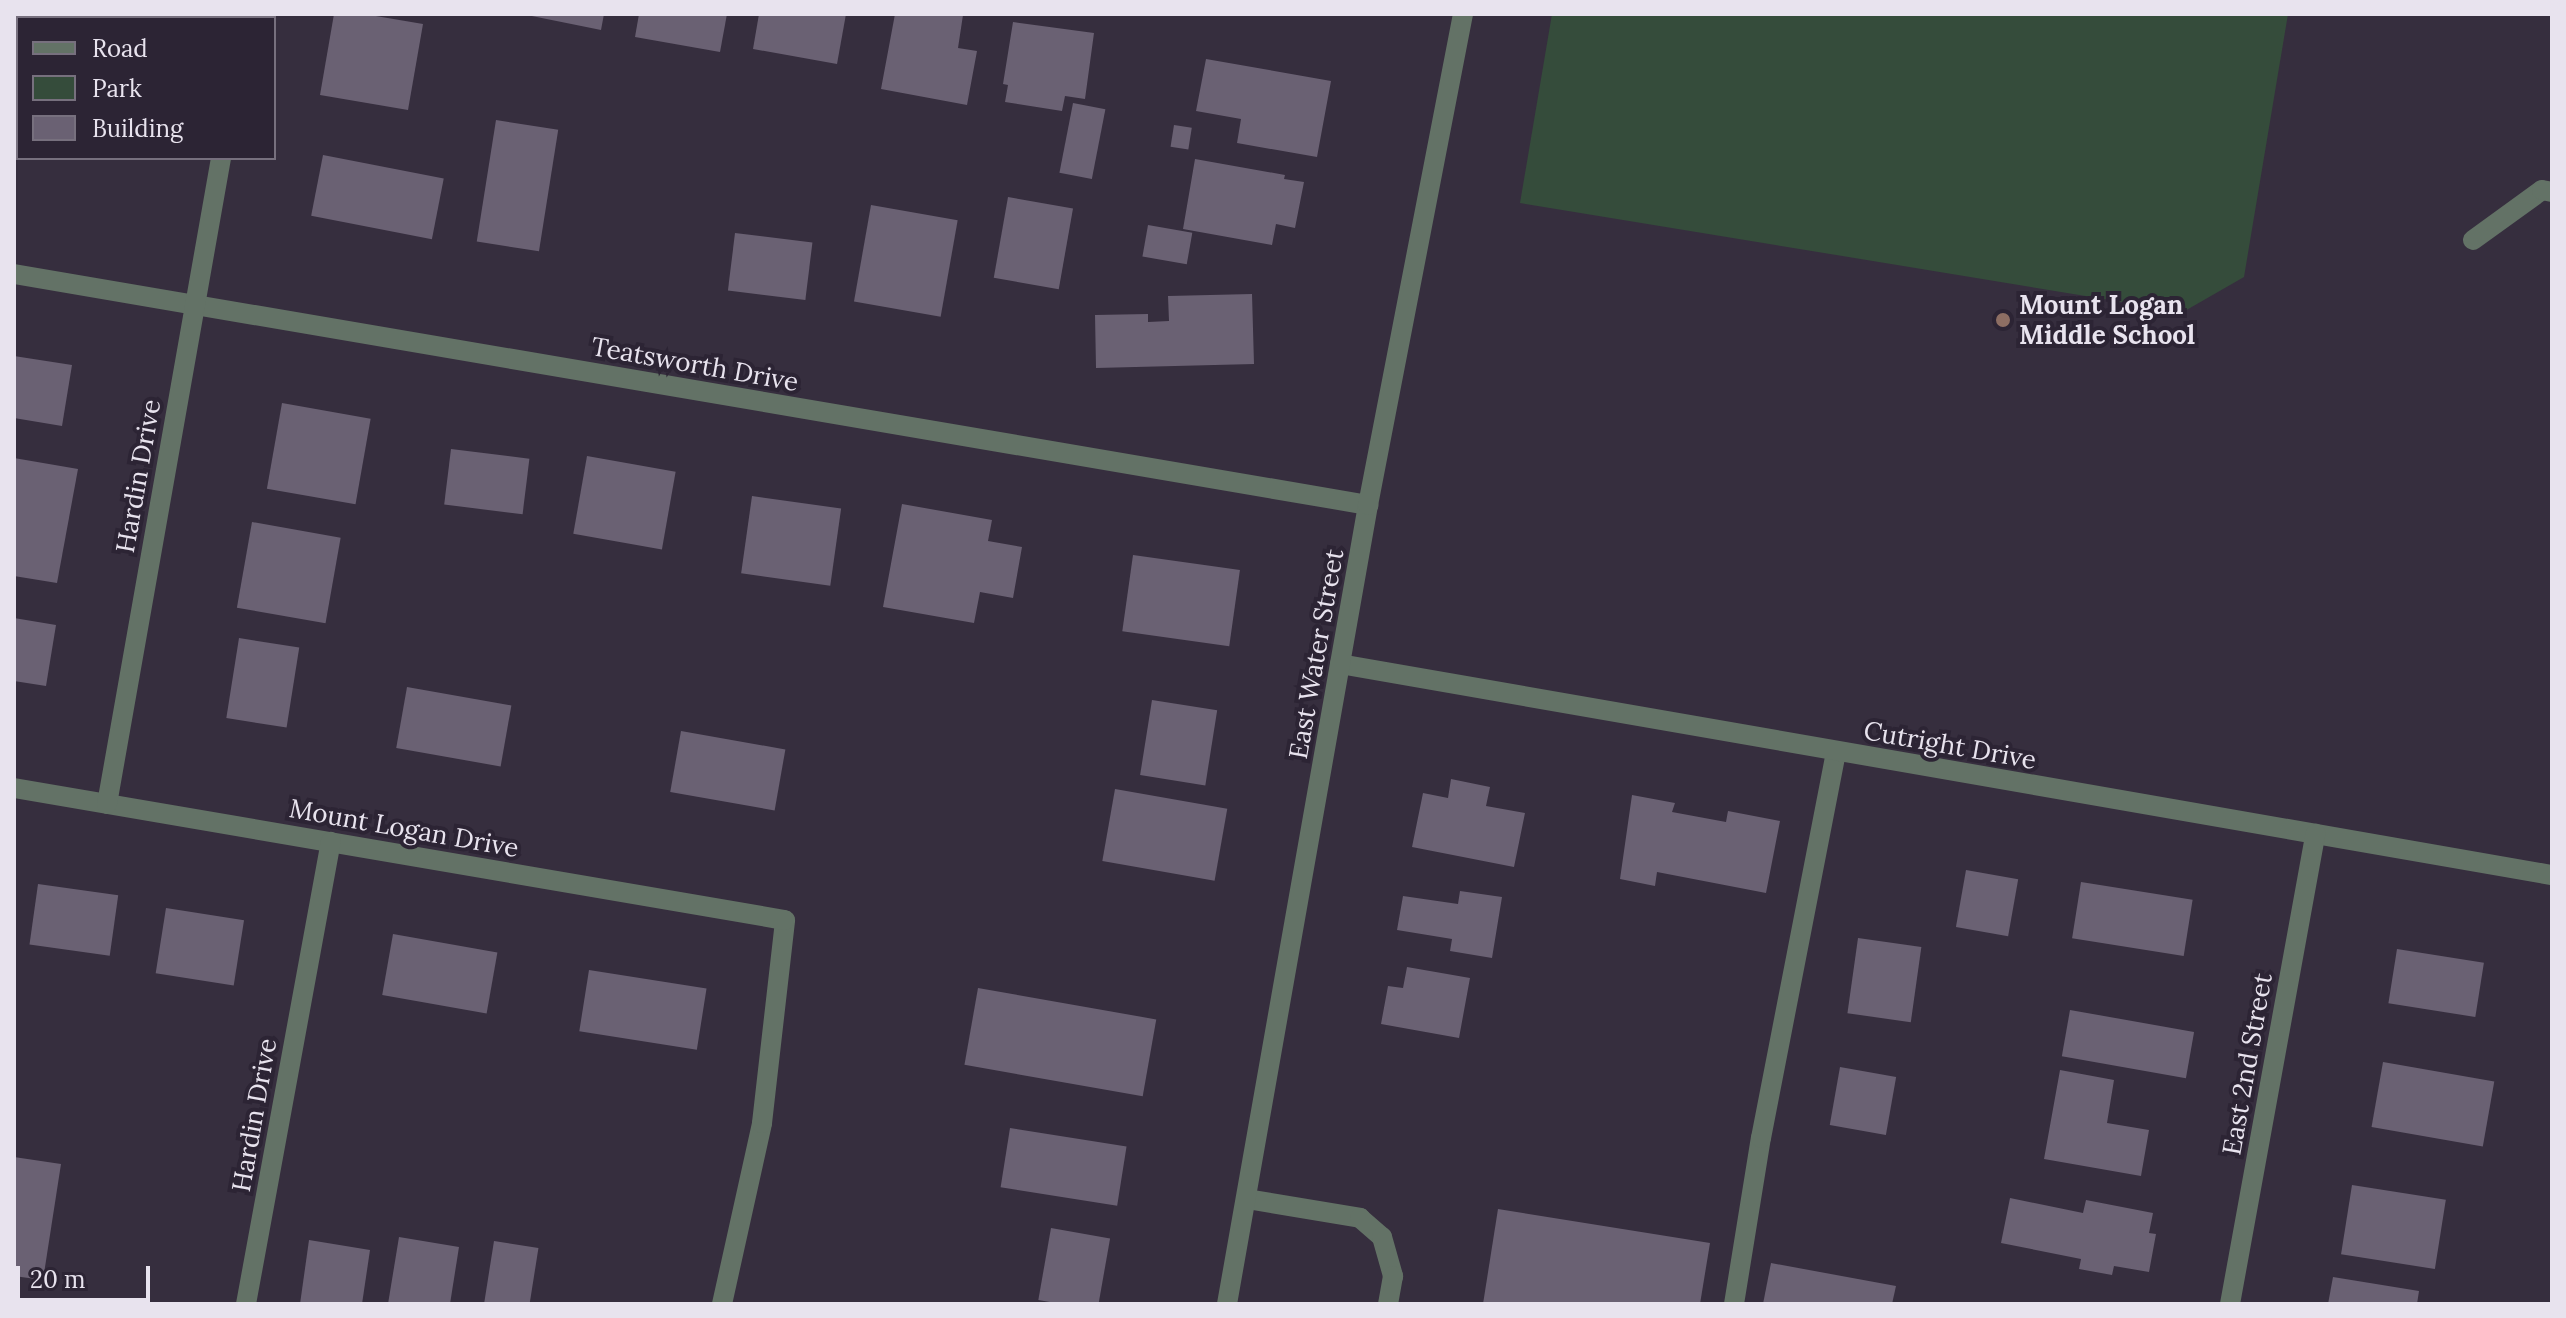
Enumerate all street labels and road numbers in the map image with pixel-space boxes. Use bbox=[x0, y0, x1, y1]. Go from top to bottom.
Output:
street label: Teatsworth Drive bbox=[589, 330, 801, 398]
street label: Hardin Drive bbox=[109, 397, 167, 555]
street label: East Water Street bbox=[1282, 547, 1350, 761]
street label: Cutright Drive bbox=[1861, 714, 2039, 776]
street label: Mount Logan Drive bbox=[287, 792, 521, 864]
street label: East 2nd Street bbox=[2216, 971, 2278, 1157]
street label: Hardin Drive bbox=[225, 1036, 283, 1194]

